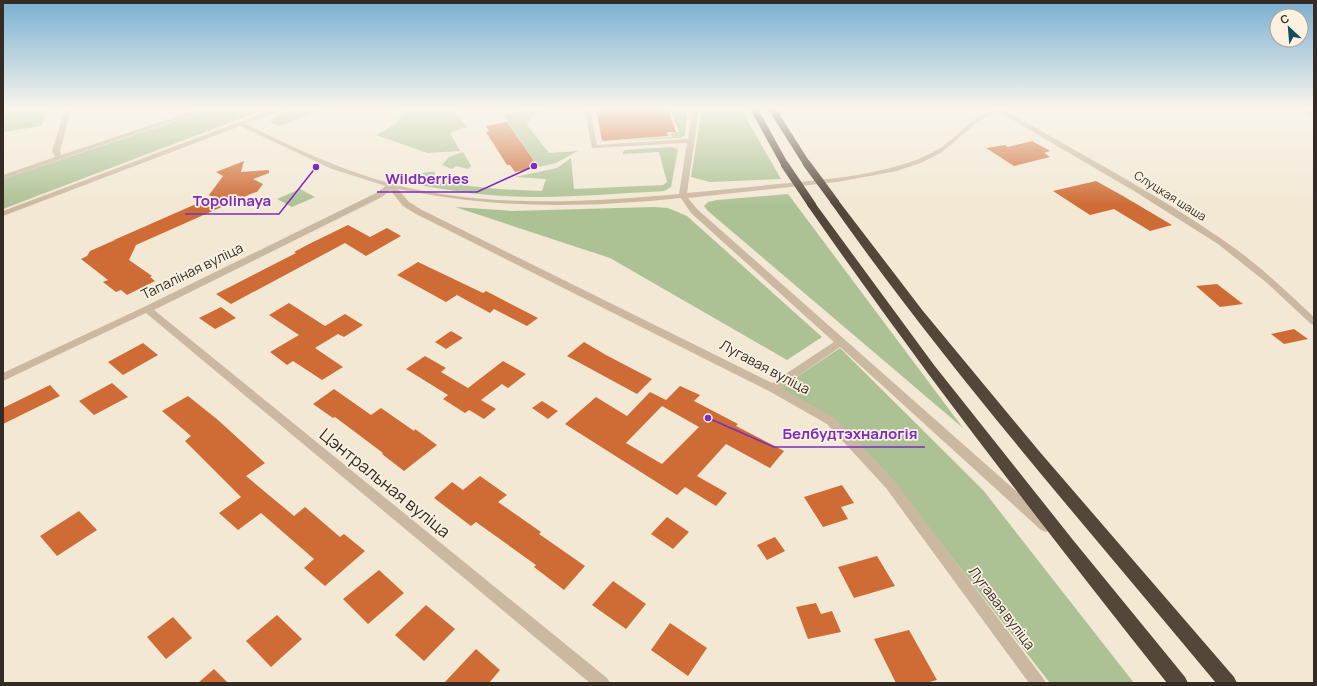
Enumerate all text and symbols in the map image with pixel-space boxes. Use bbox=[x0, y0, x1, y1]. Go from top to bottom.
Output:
north arrow bbox=[1269, 8, 1309, 48]
text: С bbox=[1277, 10, 1291, 27]
callout: Wildberries bbox=[377, 165, 477, 192]
street label: Слуцкая шаша bbox=[1131, 167, 1210, 225]
text: Wildberries bbox=[385, 168, 469, 189]
callout: Topolinaya bbox=[185, 187, 279, 214]
text: Topolinaya bbox=[193, 190, 271, 211]
street label: Тапаліная вуліца bbox=[138, 238, 246, 303]
street label: Лугавая вуліца bbox=[717, 335, 814, 398]
callout: Белбудтэхналогія bbox=[774, 420, 925, 447]
street label: Цэнтральная вуліца bbox=[315, 423, 456, 543]
text: Белбудтэхналогія bbox=[783, 423, 917, 444]
street label: Лугавая вуліца bbox=[965, 562, 1040, 653]

